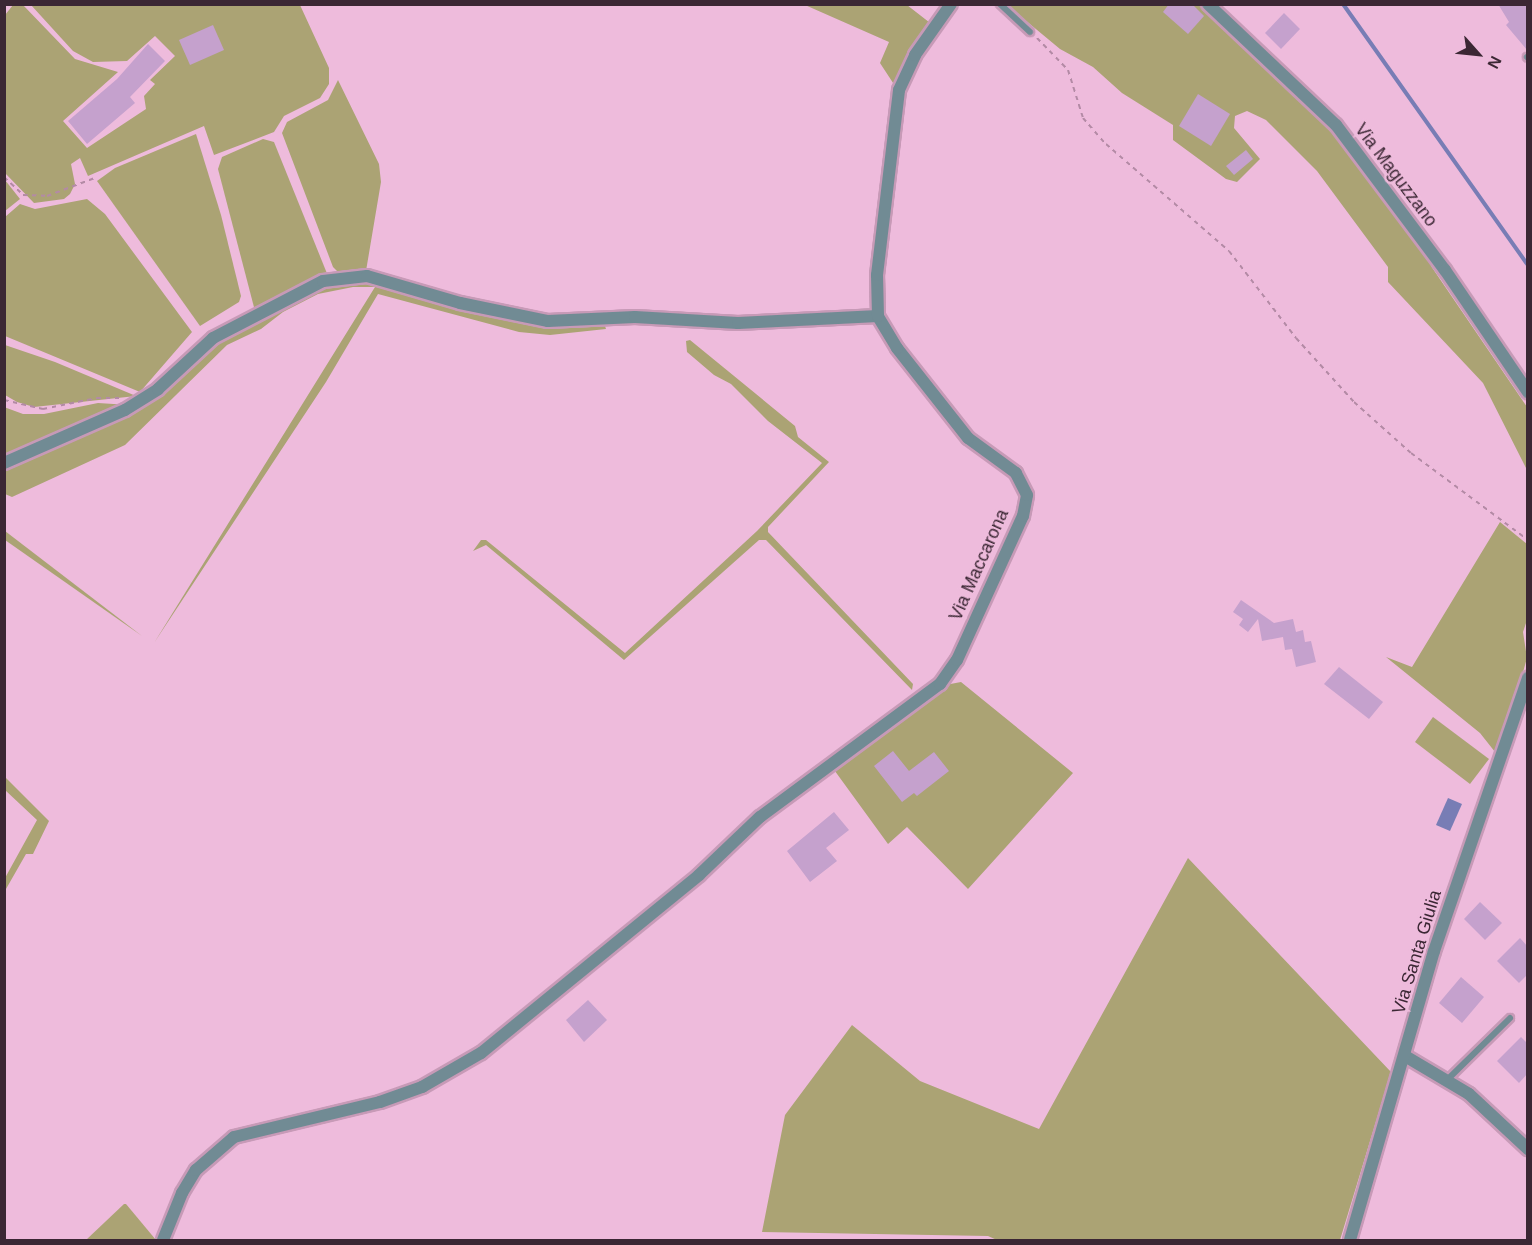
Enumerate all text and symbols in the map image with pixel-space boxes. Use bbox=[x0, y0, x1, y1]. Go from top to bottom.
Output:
north arrow bbox=[1448, 24, 1508, 84]
text: N bbox=[1484, 53, 1505, 71]
street label: Via Maguzzano bbox=[1350, 119, 1442, 231]
street label: Via Maccarona bbox=[945, 506, 1013, 624]
street label: Via Santa Giulia bbox=[1388, 887, 1446, 1017]

